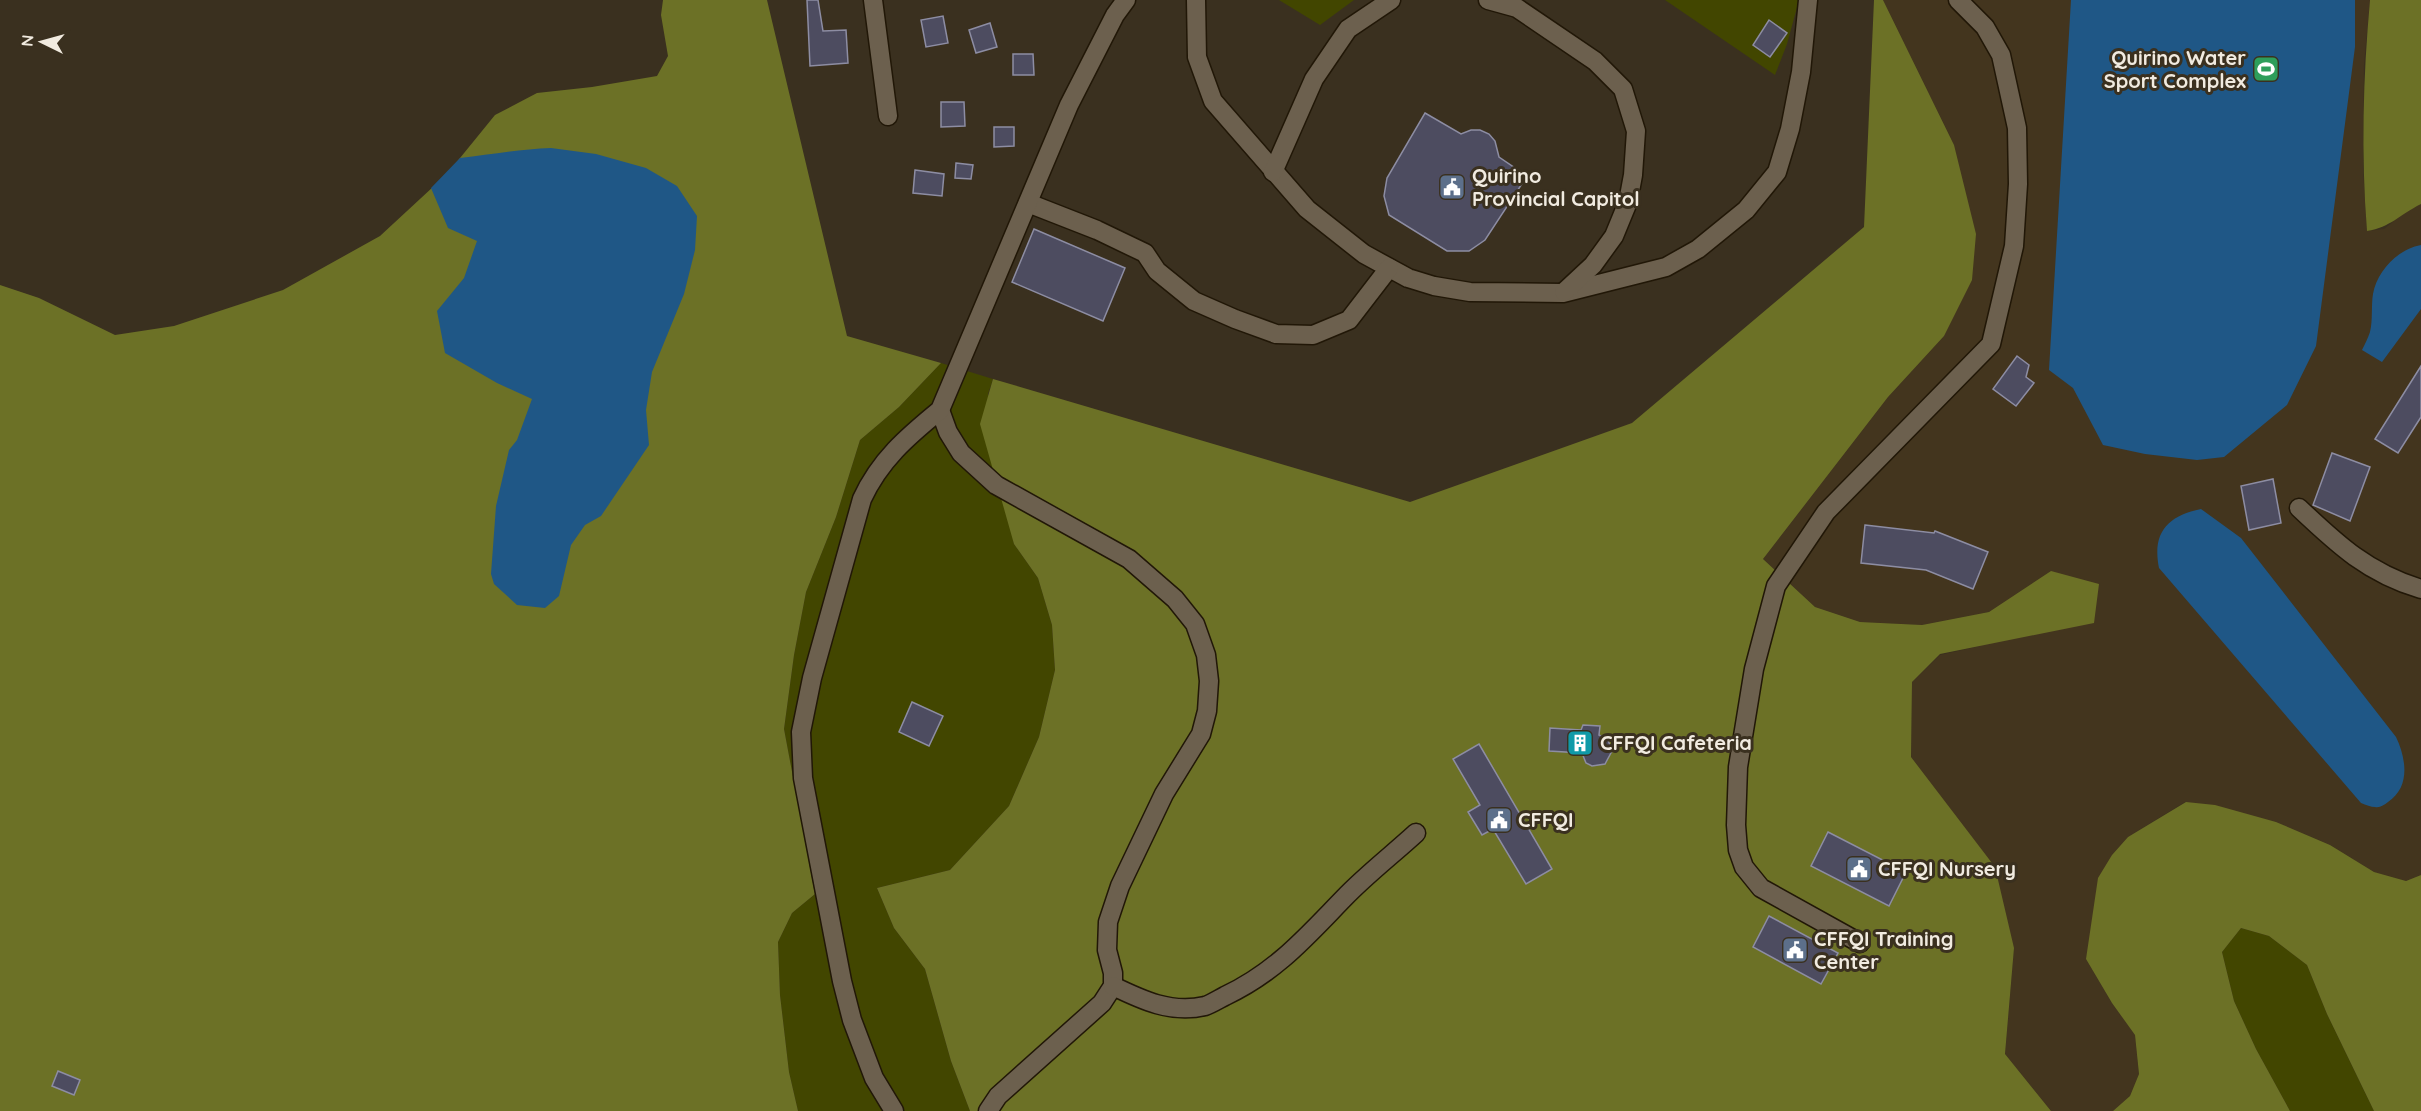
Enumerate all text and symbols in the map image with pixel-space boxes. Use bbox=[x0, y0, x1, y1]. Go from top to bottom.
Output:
north arrow bbox=[12, 12, 72, 72]
text: N bbox=[17, 34, 38, 47]
place label: Quirino Water Sport Complex bbox=[2104, 45, 2246, 93]
sports icon: Quirino Water Sport Complex bbox=[2251, 54, 2281, 84]
place label: Quirino Provincial Capitol bbox=[1472, 163, 1640, 211]
public building icon: Quirino Provincial Capitol bbox=[1437, 172, 1467, 202]
building icon: CFFQI Cafeteria bbox=[1565, 728, 1595, 758]
place label: CFFQI Cafeteria bbox=[1600, 730, 1752, 755]
public building icon: CFFQI bbox=[1484, 805, 1514, 835]
place label: CFFQI bbox=[1518, 807, 1573, 832]
public building icon: CFFQI Nursery bbox=[1844, 854, 1874, 884]
place label: CFFQI Nursery bbox=[1878, 856, 2016, 881]
place label: CFFQI Training Center bbox=[1814, 926, 1953, 974]
public building icon: CFFQI Training Center bbox=[1780, 935, 1810, 965]

